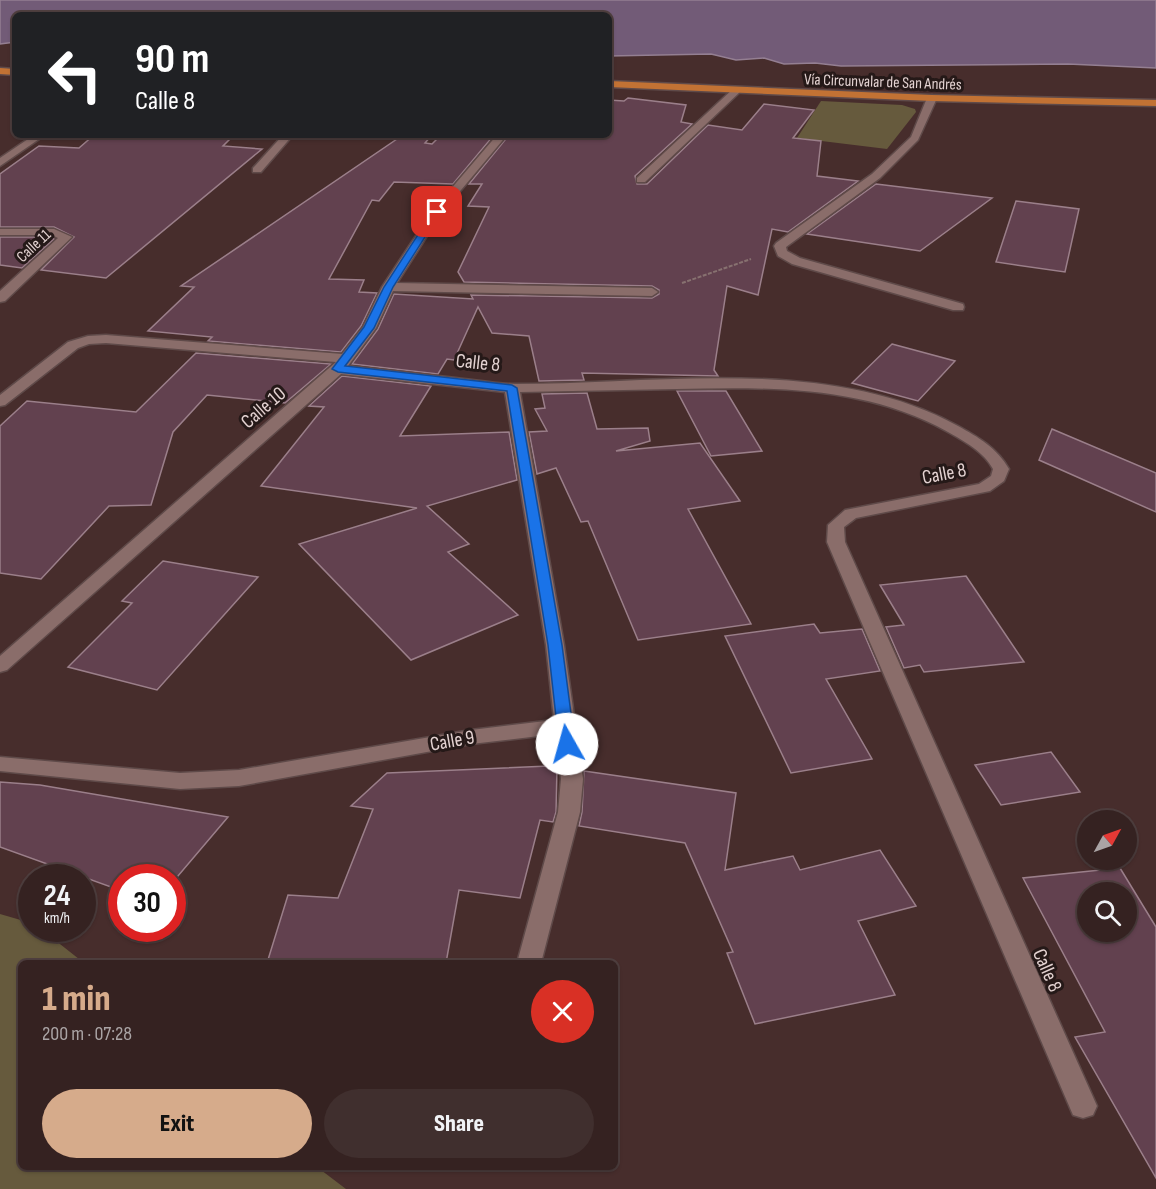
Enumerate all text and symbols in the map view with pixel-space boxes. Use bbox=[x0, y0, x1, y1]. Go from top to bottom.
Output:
text: 90 m bbox=[135, 34, 209, 85]
icon: left bbox=[36, 36, 114, 114]
street label: Vía Circunvalar de San Andrés bbox=[804, 70, 962, 95]
text: Calle 8 bbox=[135, 85, 195, 117]
pin bbox=[411, 186, 462, 237]
icon: arrive bbox=[420, 195, 453, 228]
street label: Calle 11 bbox=[13, 225, 55, 267]
street label: Calle 8 bbox=[455, 349, 501, 377]
street label: Calle 10 bbox=[236, 382, 291, 434]
street label: Calle 8 bbox=[920, 458, 968, 490]
position arrow bbox=[535, 712, 599, 776]
street label: Calle 9 bbox=[428, 725, 476, 757]
north arrow bbox=[1077, 810, 1137, 870]
map controls bbox=[1077, 810, 1137, 942]
speed limit sign: 30 bbox=[108, 864, 186, 942]
text: 24 bbox=[44, 878, 70, 914]
button: search bbox=[1077, 882, 1137, 942]
text: km/h bbox=[44, 909, 70, 928]
street label: Calle 8 bbox=[1027, 945, 1067, 996]
text: 1 min bbox=[42, 978, 110, 1021]
button: close bbox=[531, 980, 594, 1043]
text: 200 m · 07:28 bbox=[42, 1022, 132, 1046]
button: Exit bbox=[42, 1089, 312, 1158]
button: Share bbox=[324, 1089, 594, 1158]

